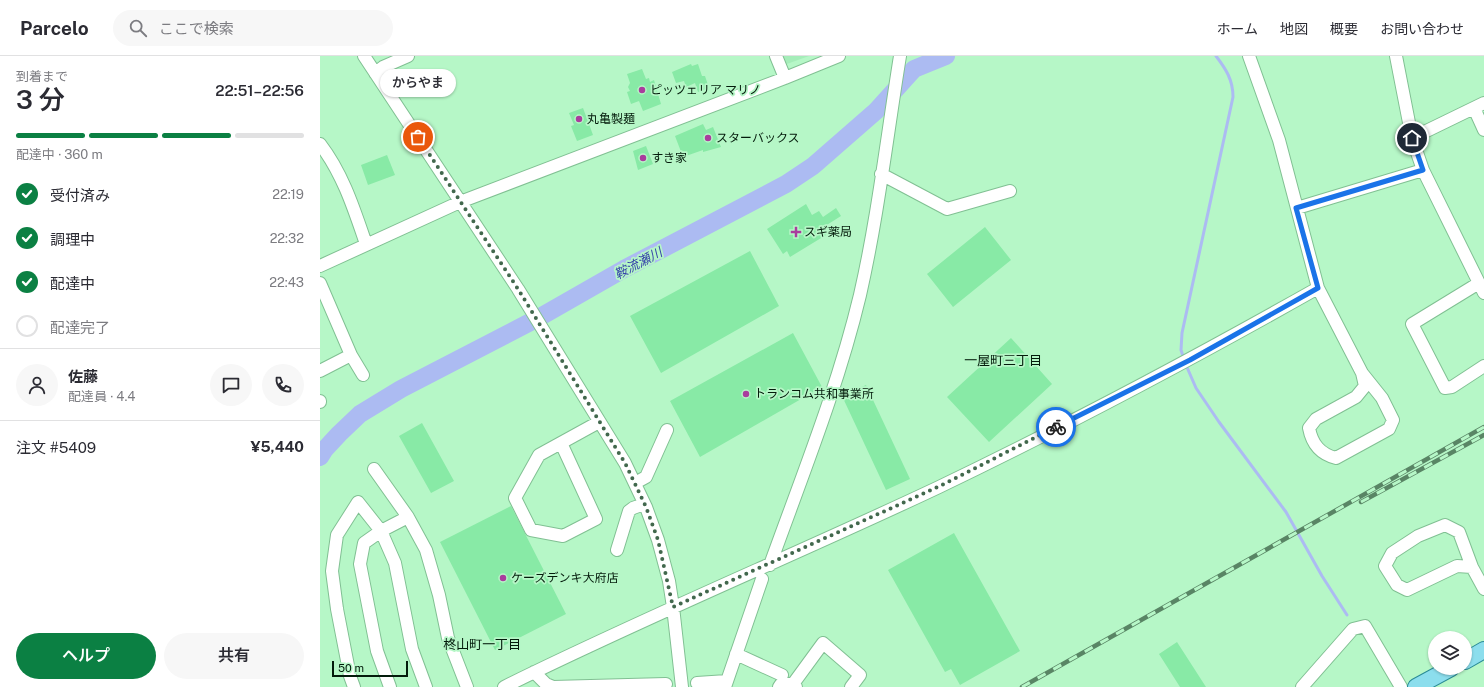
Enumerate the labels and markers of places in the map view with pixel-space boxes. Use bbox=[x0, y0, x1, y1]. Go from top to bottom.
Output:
callout: からやま bbox=[380, 69, 456, 97]
place label: ピッツェリア マリノ bbox=[650, 83, 761, 97]
marker: ピッツェリア マリノ bbox=[637, 85, 647, 95]
place label: 丸亀製麺 bbox=[587, 112, 635, 126]
marker: 丸亀製麺 bbox=[574, 114, 584, 124]
pin bbox=[401, 120, 435, 154]
pin bbox=[1395, 121, 1429, 155]
place label: スターバックス bbox=[716, 131, 800, 145]
marker: スターバックス bbox=[703, 133, 713, 143]
place label: すき家 bbox=[651, 151, 687, 165]
marker: すき家 bbox=[638, 153, 648, 163]
place label: スギ薬局 bbox=[804, 225, 852, 239]
marker: スギ薬局 bbox=[791, 227, 801, 237]
place label: トランコム共和事業所 bbox=[754, 387, 874, 401]
marker: トランコム共和事業所 bbox=[741, 389, 751, 399]
place label: ケーズデンキ大府店 bbox=[511, 571, 618, 585]
marker: ケーズデンキ大府店 bbox=[498, 573, 508, 583]

